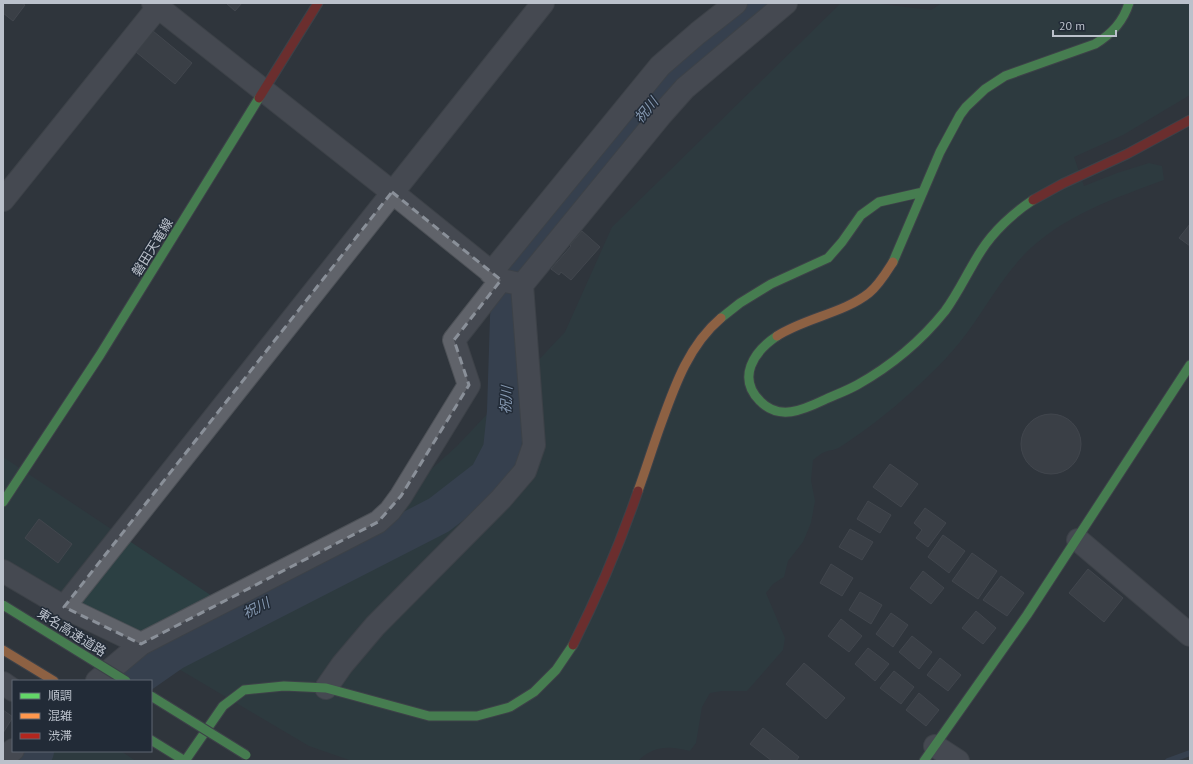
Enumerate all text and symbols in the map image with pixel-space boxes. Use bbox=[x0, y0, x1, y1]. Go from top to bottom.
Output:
scale bar bbox=[1053, 12, 1116, 38]
text: 20 m bbox=[1059, 18, 1085, 33]
water label: 祝川 bbox=[630, 92, 663, 127]
street label: 磐田天竜線 bbox=[128, 215, 177, 279]
water label: 祝川 bbox=[496, 384, 516, 414]
water label: 祝川 bbox=[239, 593, 274, 622]
street label: 東名高速道路 bbox=[34, 605, 109, 660]
legend bbox=[12, 680, 152, 752]
text: 順調 bbox=[48, 688, 72, 703]
text: 混雑 bbox=[48, 708, 72, 723]
text: 渋滞 bbox=[48, 728, 72, 743]

